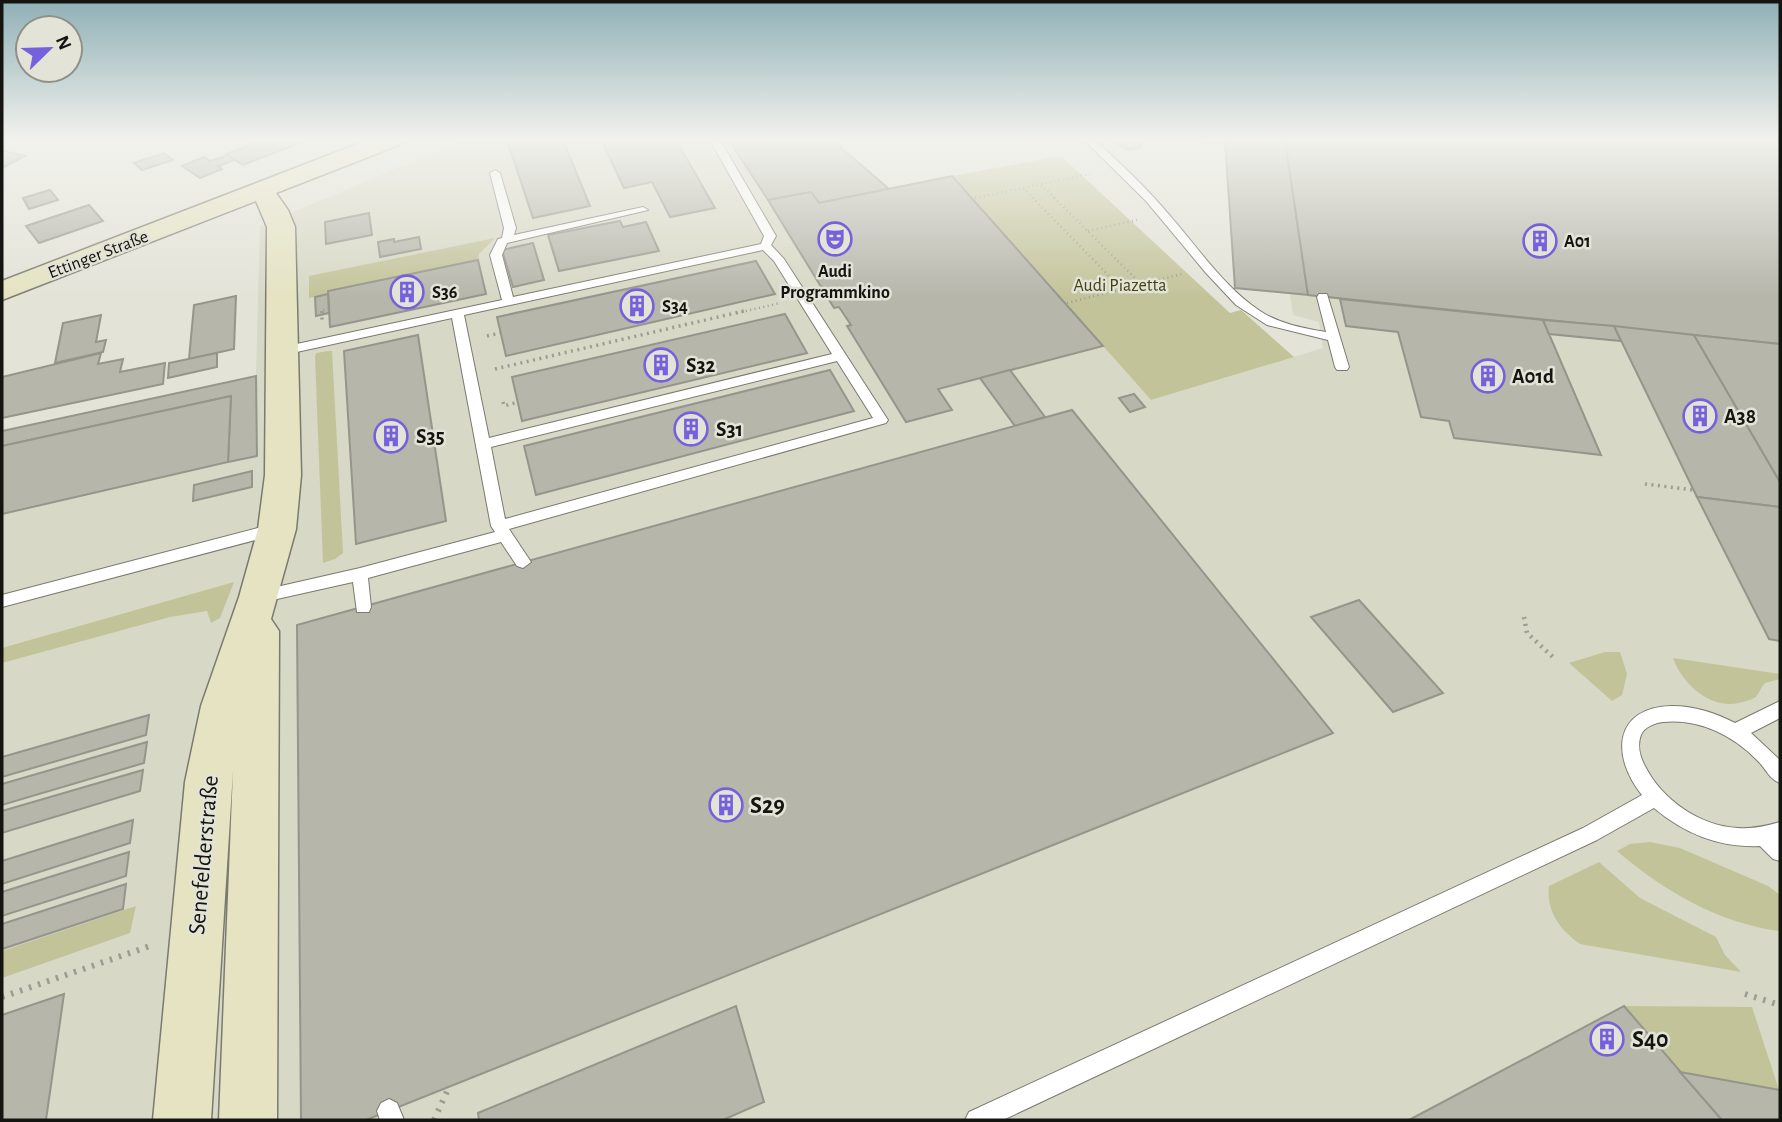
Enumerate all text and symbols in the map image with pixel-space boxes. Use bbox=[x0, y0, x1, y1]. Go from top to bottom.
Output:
north arrow bbox=[14, 14, 84, 84]
text: N bbox=[52, 33, 75, 53]
theatre icon: Audi Programmkino bbox=[816, 220, 854, 258]
building icon: A01 bbox=[1521, 222, 1559, 260]
street label: Ettinger Straße bbox=[46, 228, 151, 282]
place label: A01 bbox=[1564, 233, 1591, 251]
place label: Audi Programmkino bbox=[780, 263, 890, 302]
building icon: S36 bbox=[388, 273, 426, 311]
park label: Audi Piazetta bbox=[1073, 277, 1167, 295]
place label: S36 bbox=[432, 284, 458, 302]
building icon: S34 bbox=[618, 287, 656, 325]
place label: S34 bbox=[662, 298, 688, 316]
building icon: S32 bbox=[642, 346, 680, 384]
place label: S32 bbox=[686, 355, 716, 376]
building icon: A01d bbox=[1469, 357, 1507, 395]
place label: A01d bbox=[1512, 366, 1554, 387]
building icon: A38 bbox=[1681, 397, 1719, 435]
place label: A38 bbox=[1724, 406, 1756, 427]
building icon: S31 bbox=[672, 410, 710, 448]
building icon: S35 bbox=[372, 417, 410, 455]
place label: S31 bbox=[716, 419, 743, 440]
place label: S35 bbox=[416, 426, 445, 447]
street label: Senefelderstraße bbox=[185, 774, 223, 936]
building icon: S29 bbox=[707, 786, 745, 824]
place label: S29 bbox=[750, 794, 785, 818]
building icon: S40 bbox=[1588, 1020, 1626, 1058]
place label: S40 bbox=[1632, 1028, 1669, 1052]

